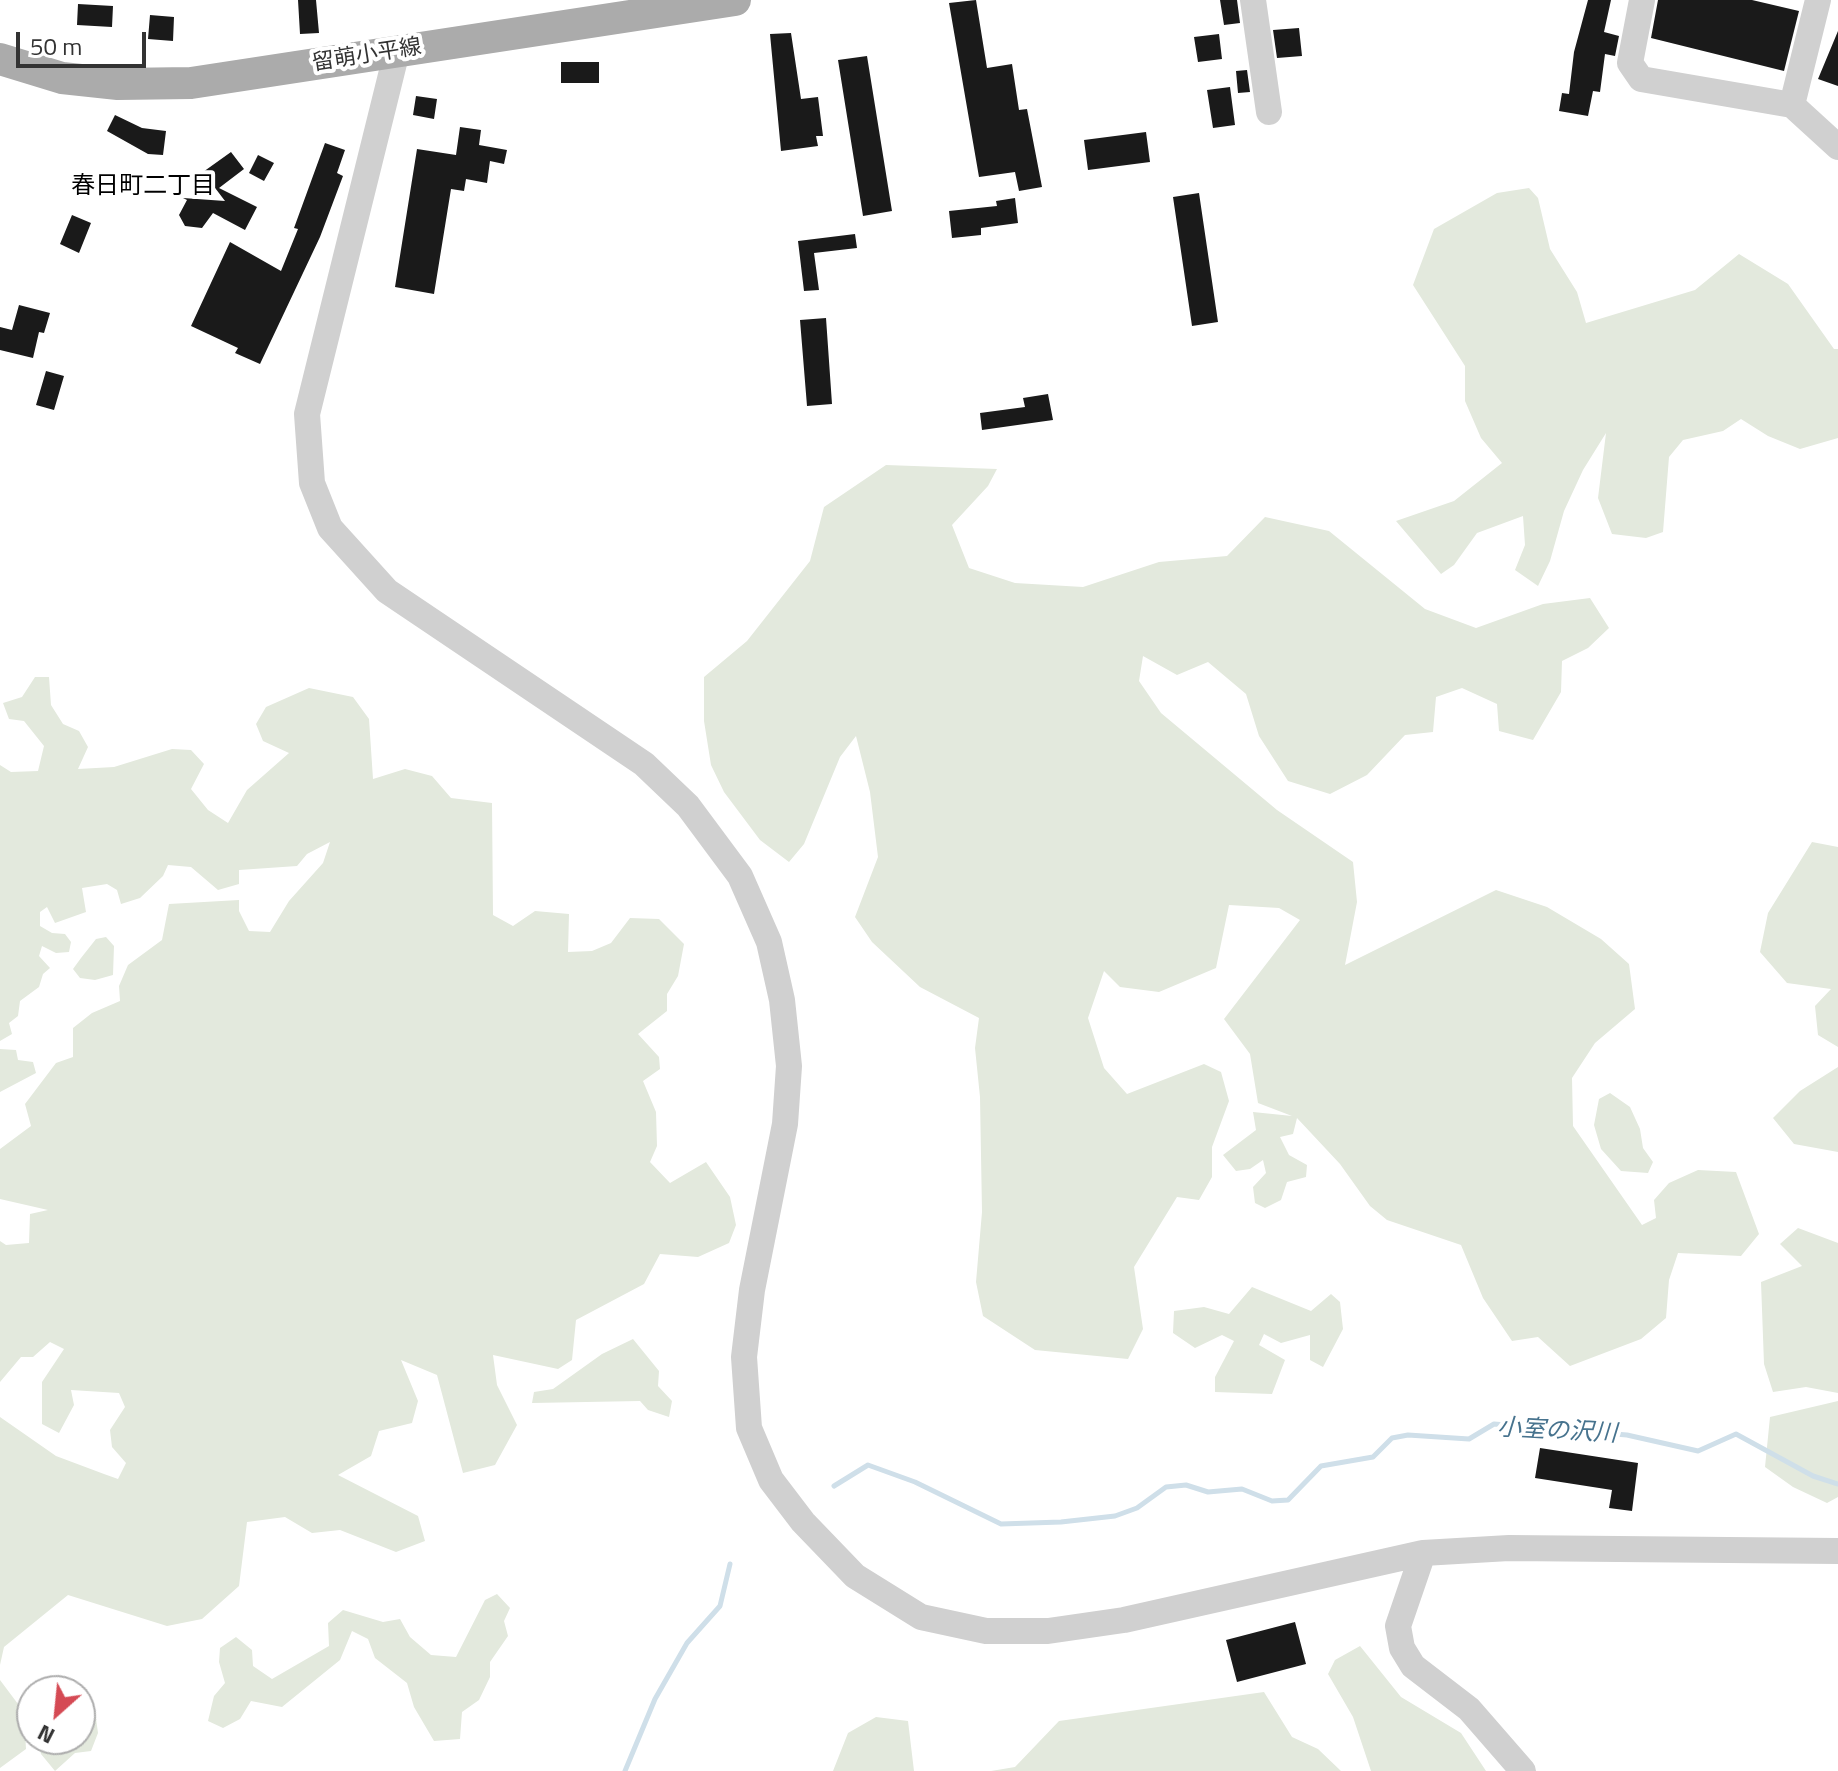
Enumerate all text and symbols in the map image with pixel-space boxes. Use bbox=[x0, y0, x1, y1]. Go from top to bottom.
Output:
scale bar bbox=[20, 16, 150, 66]
text: 50 m bbox=[30, 28, 82, 64]
street label: 留萌小平線 bbox=[311, 34, 423, 78]
district label: 春日町二丁目 bbox=[71, 173, 215, 201]
water label: 小室の沢川 bbox=[1496, 1414, 1618, 1450]
north arrow bbox=[16, 1675, 96, 1755]
text: N bbox=[32, 1716, 61, 1753]

